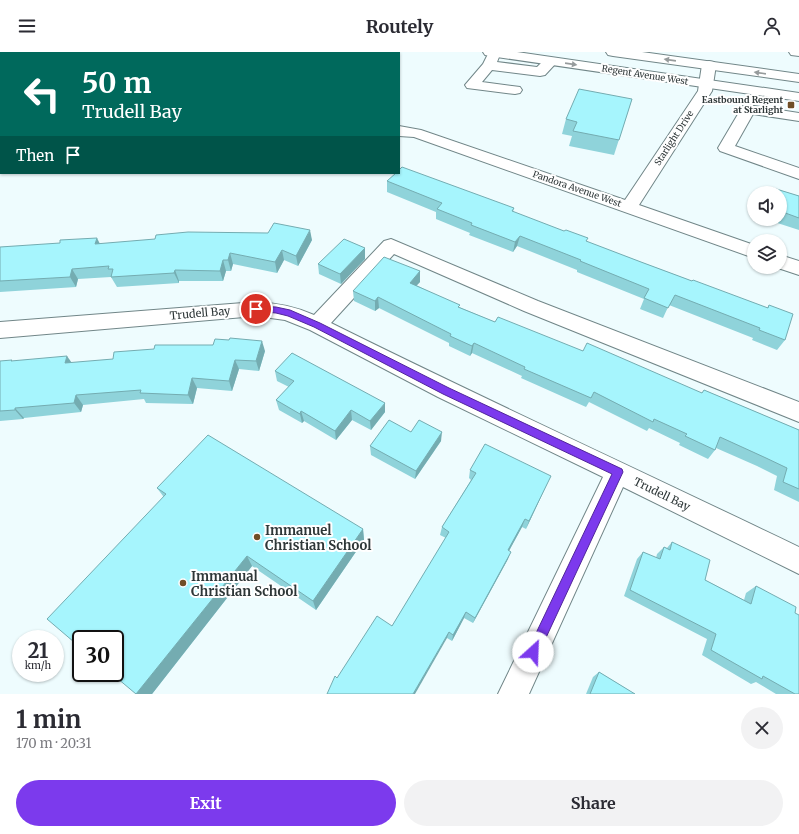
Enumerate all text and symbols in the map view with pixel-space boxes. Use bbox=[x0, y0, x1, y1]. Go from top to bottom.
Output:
icon: menu bbox=[16, 15, 38, 37]
text: Routely bbox=[366, 15, 433, 38]
icon: person bbox=[761, 15, 783, 37]
one-way arrow bbox=[664, 57, 676, 63]
one-way arrow bbox=[564, 61, 577, 67]
street label: Regent Avenue West bbox=[601, 62, 690, 87]
text: 50 m bbox=[82, 65, 151, 101]
icon: left bbox=[16, 68, 68, 120]
one-way arrow bbox=[754, 70, 766, 76]
place label: Eastbound Regent at Starlight bbox=[702, 94, 783, 115]
text: Trudell Bay bbox=[82, 100, 182, 123]
marker: Eastbound Regent at Starlight bbox=[786, 100, 796, 110]
street label: Starlight Drive bbox=[652, 108, 696, 167]
icon: arrive bbox=[62, 144, 84, 166]
text: Then bbox=[16, 146, 54, 165]
street label: Pandora Avenue West bbox=[531, 168, 623, 209]
map controls bbox=[747, 186, 787, 274]
button: sound bbox=[747, 186, 787, 226]
button: layers bbox=[747, 234, 787, 274]
pin bbox=[239, 292, 273, 326]
icon: arrive bbox=[245, 298, 267, 320]
street label: Trudell Bay bbox=[169, 303, 232, 323]
street label: Trudell Bay bbox=[632, 474, 693, 514]
place label: Immanuel Christian School bbox=[265, 522, 371, 554]
marker: Immanuel Christian School bbox=[252, 532, 262, 542]
place label: Immanual Christian School bbox=[191, 568, 297, 600]
marker: Immanual Christian School bbox=[178, 578, 188, 588]
speed limit sign: 30 bbox=[72, 630, 124, 682]
position arrow bbox=[512, 631, 554, 673]
text: 21 bbox=[28, 638, 48, 663]
text: km/h bbox=[25, 659, 51, 672]
text: 1 min bbox=[16, 704, 81, 735]
button: close bbox=[741, 707, 783, 749]
text: 170 m · 20:31 bbox=[16, 735, 91, 752]
button: Exit bbox=[16, 780, 396, 826]
button: Share bbox=[404, 780, 783, 826]

